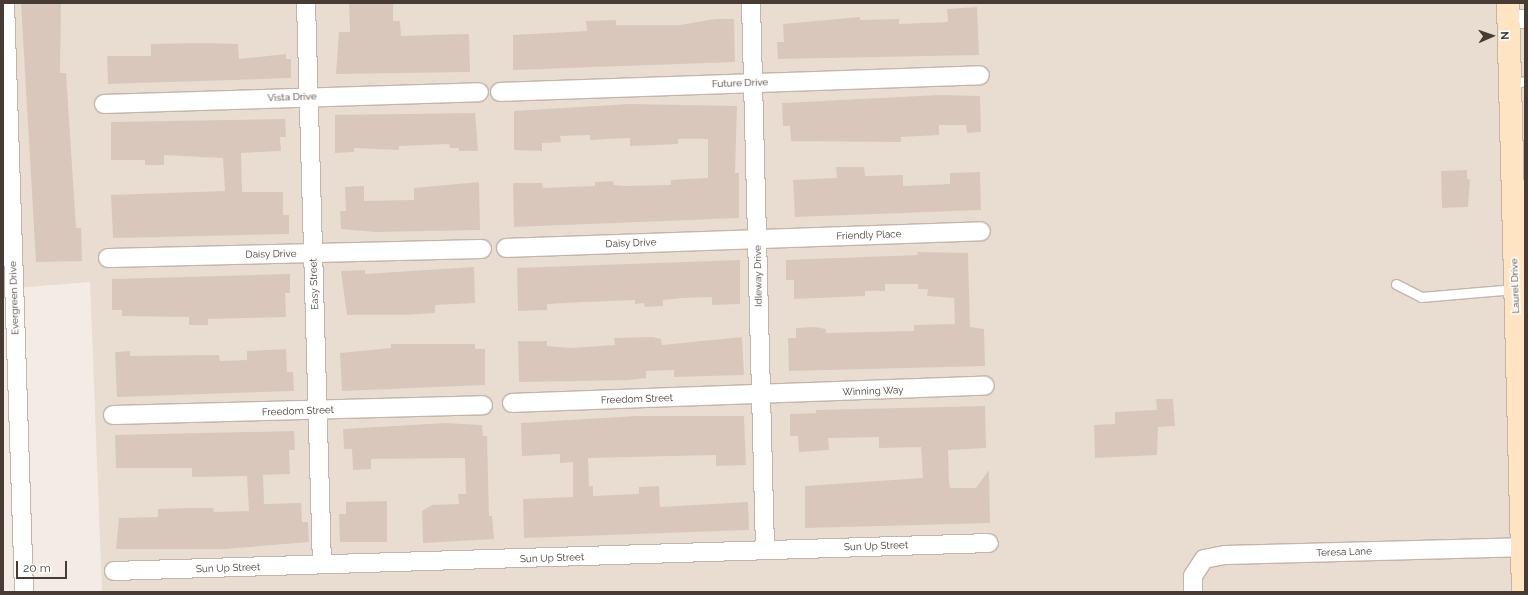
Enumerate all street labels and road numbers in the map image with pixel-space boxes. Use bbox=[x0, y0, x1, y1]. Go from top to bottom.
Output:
street label: Future Drive bbox=[712, 76, 768, 90]
street label: Vista Drive bbox=[267, 90, 317, 104]
street label: Friendly Place bbox=[836, 228, 902, 242]
street label: Daisy Drive bbox=[605, 236, 657, 250]
street label: Idleway Drive bbox=[751, 245, 765, 307]
street label: Daisy Drive bbox=[245, 248, 297, 260]
street label: Easy Street bbox=[307, 258, 321, 310]
street label: Laurel Drive bbox=[1508, 258, 1522, 314]
street label: Evergreen Drive bbox=[7, 261, 21, 335]
street label: Winning Way bbox=[842, 384, 904, 398]
street label: Freedom Street bbox=[601, 392, 673, 406]
street label: Freedom Street bbox=[262, 404, 334, 418]
street label: Sun Up Street bbox=[844, 539, 908, 553]
street label: Teresa Lane bbox=[1316, 545, 1372, 559]
street label: Sun Up Street bbox=[520, 551, 584, 565]
street label: Sun Up Street bbox=[196, 561, 260, 575]

